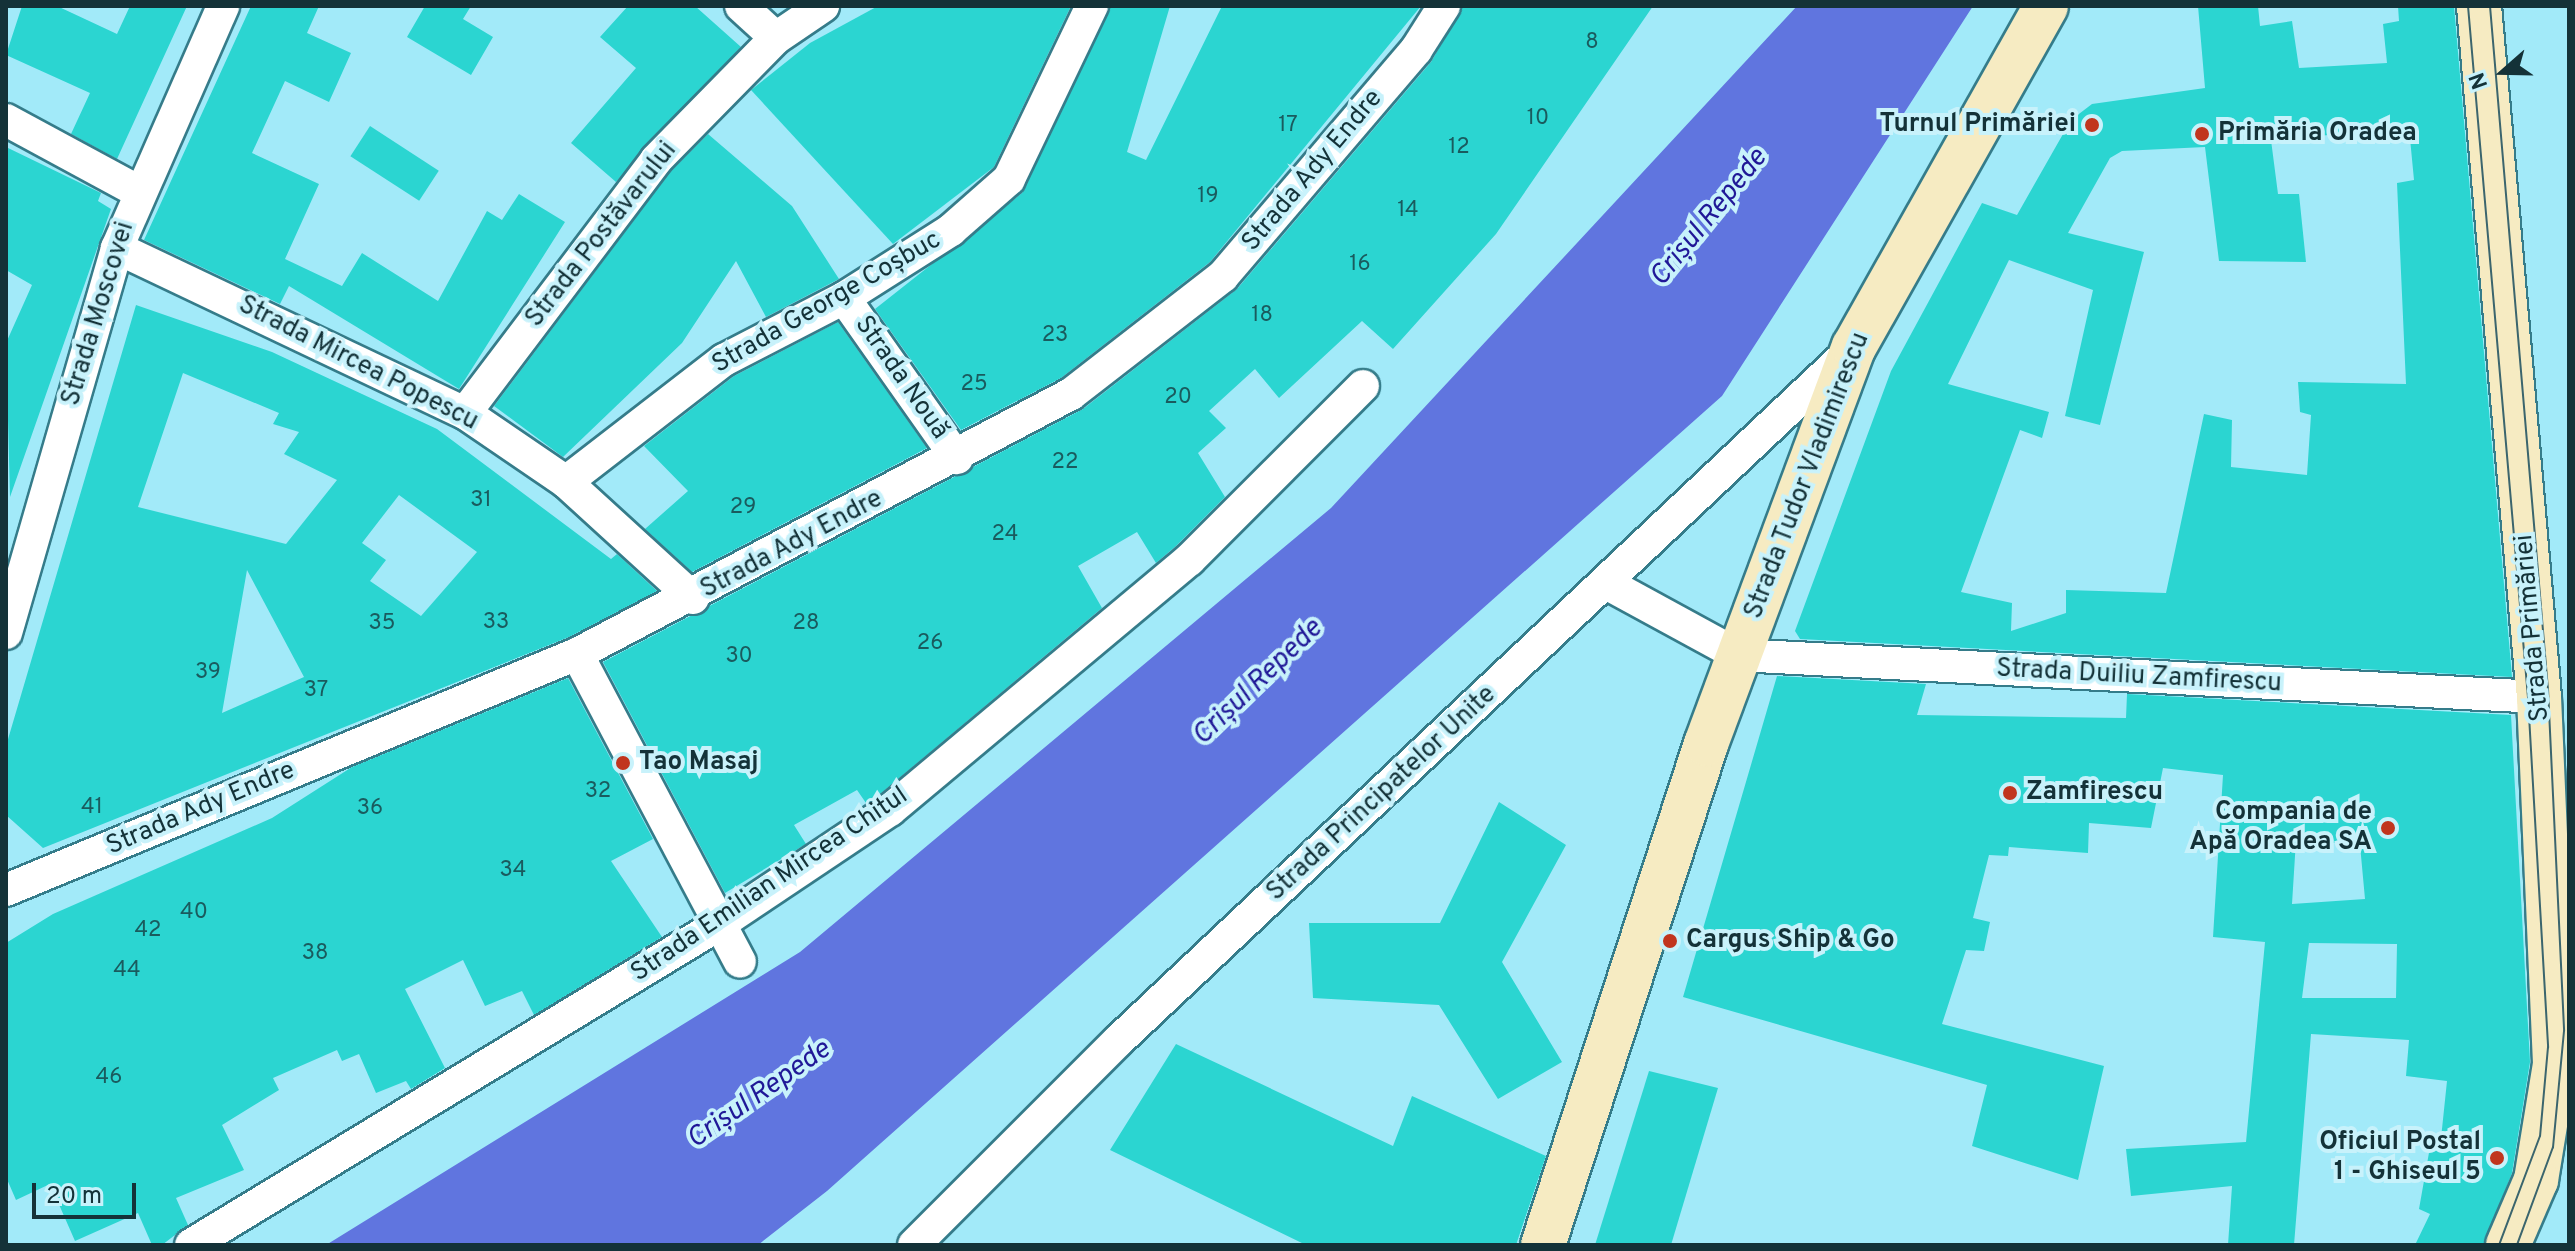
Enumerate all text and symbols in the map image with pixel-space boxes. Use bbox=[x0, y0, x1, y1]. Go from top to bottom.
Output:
house number: 8 bbox=[1585, 30, 1599, 56]
north arrow bbox=[2463, 32, 2543, 112]
text: N bbox=[2465, 68, 2495, 92]
street label: Strada Ady Endre bbox=[1236, 83, 1390, 259]
house number: 10 bbox=[1527, 106, 1549, 132]
place label: Turnul Primăriei bbox=[1879, 109, 2076, 141]
house number: 17 bbox=[1278, 113, 1298, 139]
marker: Turnul Primăriei bbox=[2083, 116, 2101, 134]
place label: Primăria Oradea bbox=[2218, 118, 2417, 150]
marker: Primăria Oradea bbox=[2193, 125, 2211, 143]
house number: 12 bbox=[1448, 135, 1470, 161]
street label: Strada Postăvarului bbox=[520, 136, 684, 334]
water label: Crișul Repede bbox=[1643, 142, 1775, 294]
house number: 19 bbox=[1197, 184, 1219, 210]
house number: 14 bbox=[1397, 198, 1419, 224]
street label: Strada Moscovei bbox=[56, 218, 142, 410]
street label: Strada George Coșbuc bbox=[707, 225, 947, 381]
house number: 16 bbox=[1349, 252, 1371, 278]
street label: Strada Mircea Popescu bbox=[233, 290, 483, 438]
house number: 18 bbox=[1251, 303, 1273, 329]
street label: Strada Nouă bbox=[847, 310, 955, 446]
house number: 23 bbox=[1042, 323, 1068, 349]
street label: Strada Tudor Vladimirescu bbox=[1739, 327, 1877, 625]
house number: 25 bbox=[960, 372, 988, 398]
house number: 20 bbox=[1164, 385, 1192, 411]
house number: 22 bbox=[1052, 450, 1078, 476]
street label: Strada Ady Endre bbox=[695, 484, 889, 606]
house number: 31 bbox=[470, 488, 492, 514]
house number: 29 bbox=[730, 495, 756, 521]
house number: 24 bbox=[992, 522, 1018, 548]
street label: Strada Primăriei bbox=[2509, 533, 2557, 723]
house number: 33 bbox=[483, 610, 509, 636]
house number: 35 bbox=[369, 611, 395, 637]
house number: 28 bbox=[793, 611, 819, 637]
water label: Crișul Repede bbox=[1186, 613, 1330, 753]
house number: 26 bbox=[917, 631, 943, 657]
house number: 30 bbox=[725, 644, 753, 670]
street label: Strada Duiliu Zamfirescu bbox=[1995, 654, 2283, 700]
house number: 39 bbox=[195, 660, 221, 686]
house number: 37 bbox=[304, 678, 328, 704]
street label: Strada Principatelor Unite bbox=[1261, 680, 1503, 908]
place label: Tao Masaj bbox=[639, 747, 759, 779]
marker: Tao Masaj bbox=[614, 754, 632, 772]
street label: Strada Ady Endre bbox=[102, 755, 300, 863]
place label: Zamfirescu bbox=[2026, 777, 2163, 809]
house number: 32 bbox=[585, 779, 611, 805]
street label: Strada Emilian Mircea Chitul bbox=[626, 781, 914, 989]
marker: Zamfirescu bbox=[2001, 784, 2019, 802]
house number: 41 bbox=[81, 795, 103, 821]
house number: 36 bbox=[357, 796, 383, 822]
place label: Compania de Apă Oradea SA bbox=[2189, 797, 2372, 858]
marker: Compania de Apă Oradea SA bbox=[2379, 819, 2397, 837]
house number: 34 bbox=[500, 858, 526, 884]
house number: 40 bbox=[180, 900, 208, 926]
house number: 42 bbox=[134, 918, 162, 944]
place label: Cargus Ship & Go bbox=[1686, 925, 1895, 957]
marker: Cargus Ship & Go bbox=[1661, 932, 1679, 950]
house number: 38 bbox=[302, 941, 328, 967]
house number: 44 bbox=[113, 958, 141, 984]
water label: Crișul Repede bbox=[681, 1033, 837, 1157]
house number: 46 bbox=[96, 1065, 122, 1091]
place label: Oficiul Postal 1 - Ghiseul 5 bbox=[2319, 1127, 2481, 1188]
marker: Oficiul Postal 1 - Ghiseul 5 bbox=[2488, 1149, 2506, 1167]
scale bar bbox=[36, 1167, 140, 1217]
text: 20 m bbox=[46, 1182, 102, 1212]

